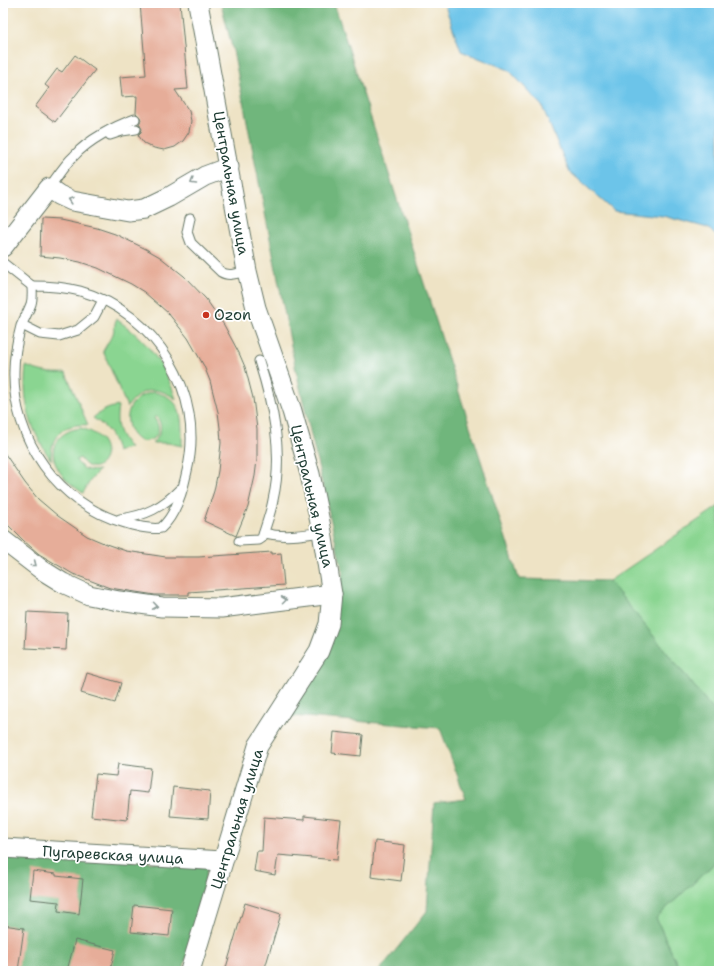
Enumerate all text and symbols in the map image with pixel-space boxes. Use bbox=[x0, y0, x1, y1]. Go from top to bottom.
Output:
street label: Центральная улица bbox=[208, 109, 254, 257]
one-way arrow bbox=[190, 178, 197, 185]
one-way arrow bbox=[68, 196, 75, 205]
place label: Ozon bbox=[214, 305, 251, 325]
marker: Ozon bbox=[201, 310, 211, 320]
street label: Центральная улица bbox=[286, 423, 338, 570]
one-way arrow bbox=[29, 559, 36, 566]
one-way arrow bbox=[281, 596, 287, 605]
one-way arrow bbox=[152, 601, 158, 610]
street label: Центральная улица bbox=[206, 746, 268, 892]
street label: Пугаревская улица bbox=[42, 841, 185, 869]

